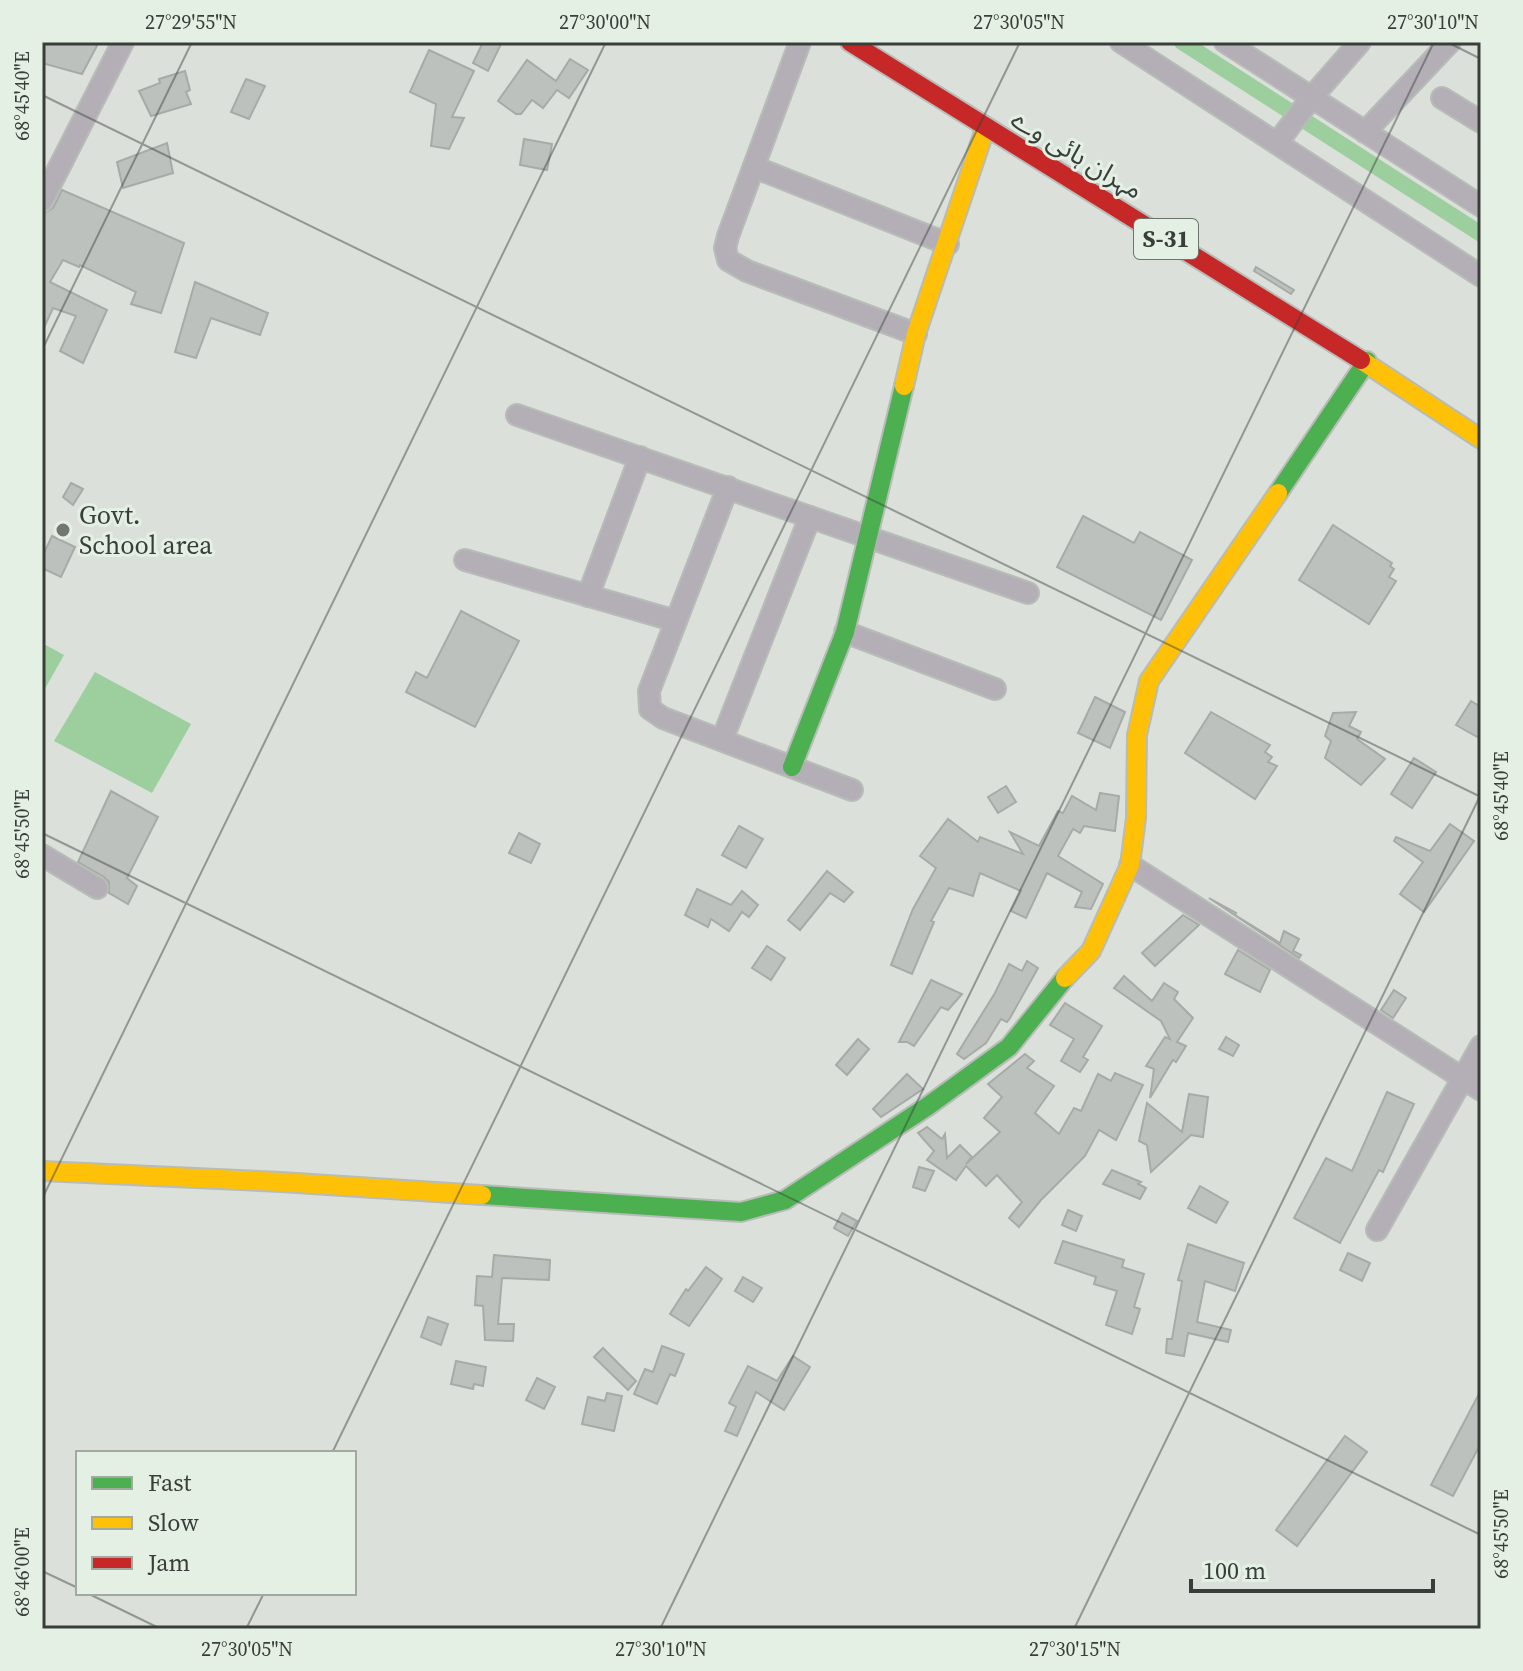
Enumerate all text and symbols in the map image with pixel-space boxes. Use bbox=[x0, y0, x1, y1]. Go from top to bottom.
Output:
text: 27°29'55"N bbox=[145, 8, 237, 36]
text: 27°30'00"N bbox=[559, 8, 651, 36]
text: 27°30'05"N bbox=[973, 8, 1065, 36]
text: 27°30'10"N bbox=[1387, 8, 1479, 36]
text: 68°45'40"E bbox=[8, 51, 36, 141]
street label: مہران ہائی وے bbox=[1004, 101, 1150, 207]
road number: S-31 bbox=[1134, 219, 1198, 259]
place label: Govt. School area bbox=[79, 497, 213, 563]
marker: Govt. School area bbox=[54, 521, 72, 539]
text: 68°45'40"E bbox=[1487, 751, 1515, 841]
text: 68°45'50"E bbox=[8, 789, 36, 879]
legend bbox=[76, 1451, 356, 1595]
text: Fast bbox=[148, 1466, 192, 1499]
text: 68°45'50"E bbox=[1487, 1489, 1515, 1579]
text: Slow bbox=[148, 1506, 199, 1539]
text: 68°46'00"E bbox=[8, 1527, 36, 1617]
scale bar bbox=[1191, 1543, 1433, 1593]
text: Jam bbox=[147, 1546, 190, 1579]
text: 100 m bbox=[1203, 1554, 1266, 1587]
text: 27°30'05"N bbox=[201, 1635, 293, 1663]
text: 27°30'10"N bbox=[615, 1635, 707, 1663]
text: 27°30'15"N bbox=[1029, 1635, 1121, 1663]

